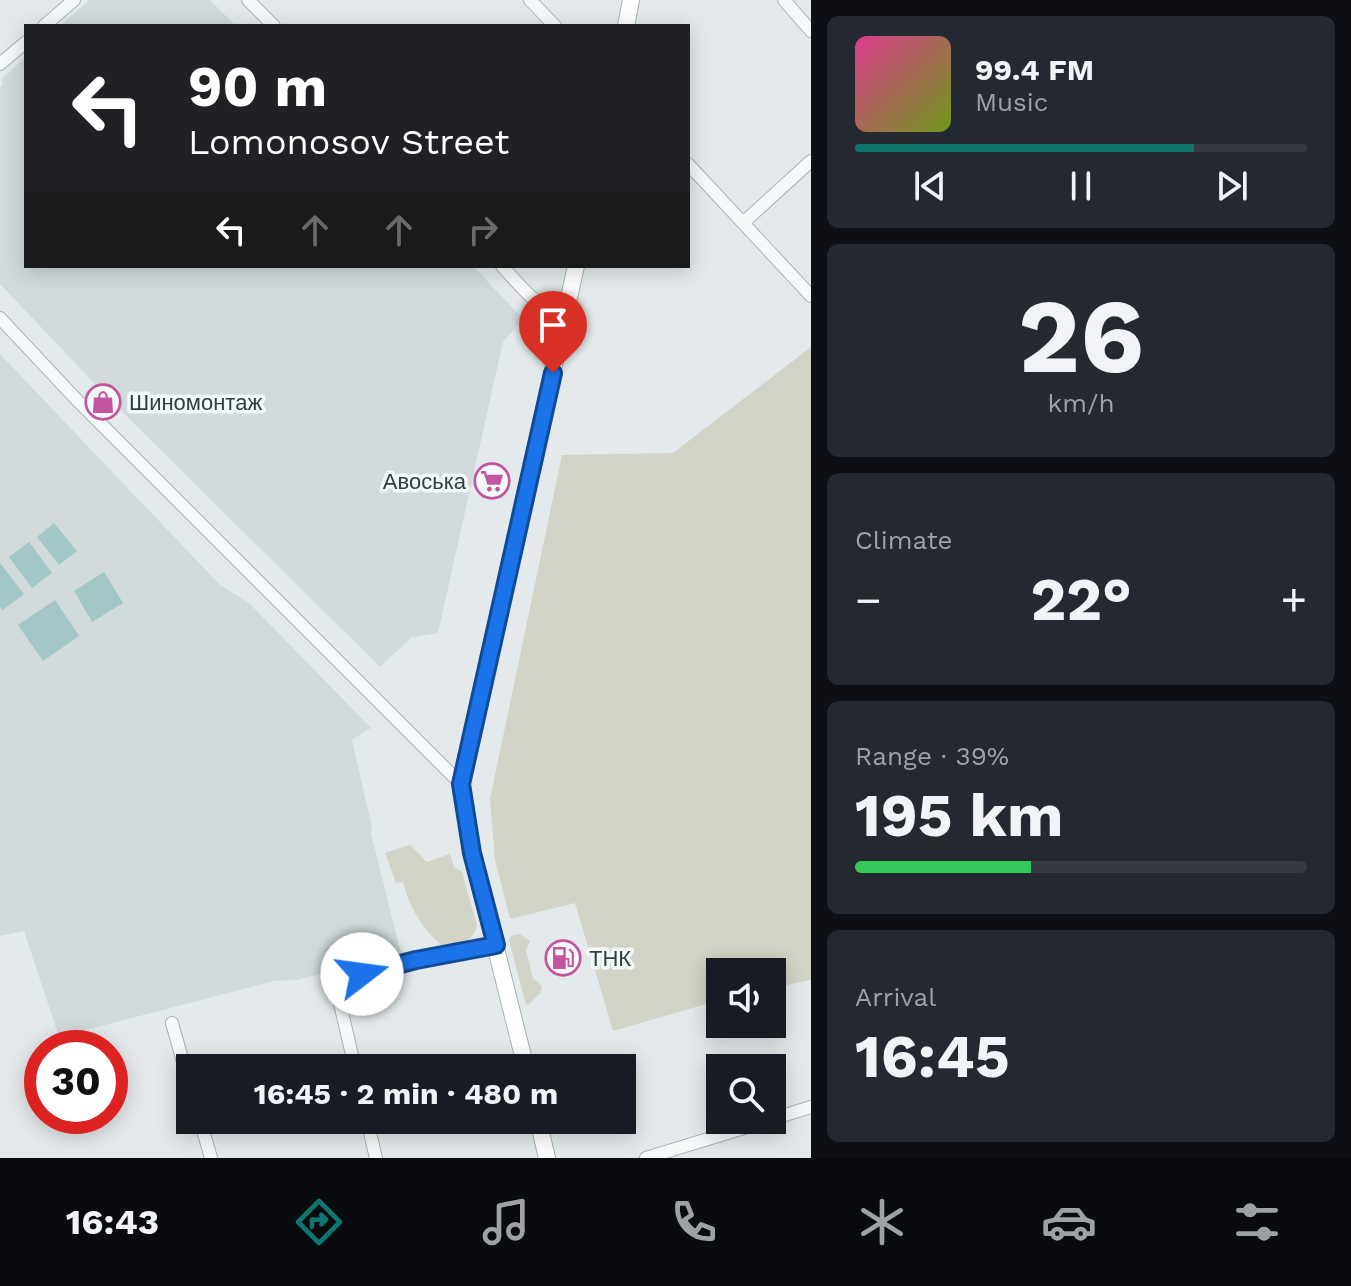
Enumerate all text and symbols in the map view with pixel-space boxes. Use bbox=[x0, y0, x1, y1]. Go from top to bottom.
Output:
text: 99.4 FM bbox=[975, 52, 1094, 87]
text: 90 m bbox=[188, 54, 327, 120]
icon: left bbox=[56, 56, 160, 160]
text: Music bbox=[975, 87, 1048, 117]
text: Lomonosov Street bbox=[188, 121, 509, 163]
icon: previous bbox=[908, 164, 952, 208]
icon: pause bbox=[1059, 164, 1103, 208]
icon: next bbox=[1210, 164, 1254, 208]
icon: left bbox=[209, 208, 253, 252]
icon: ahead bbox=[293, 208, 337, 252]
icon: ahead bbox=[377, 208, 421, 252]
icon: right bbox=[461, 208, 505, 252]
text: 26 bbox=[1018, 275, 1144, 397]
pin bbox=[519, 291, 587, 373]
icon: arrive bbox=[531, 303, 575, 347]
shop icon: Шиномонтаж bbox=[84, 383, 122, 421]
text: km/h bbox=[1048, 388, 1114, 418]
place label: Шиномонтаж bbox=[129, 390, 262, 415]
supermarket icon: Авоська bbox=[473, 462, 511, 500]
place label: Авоська bbox=[383, 469, 467, 494]
text: Climate bbox=[855, 525, 953, 555]
text: 22° bbox=[1030, 564, 1132, 635]
text: − bbox=[855, 574, 882, 626]
text: + bbox=[1280, 574, 1307, 626]
text: Range · 39% bbox=[855, 741, 1009, 771]
text: 195 km bbox=[855, 780, 1063, 851]
position arrow bbox=[320, 932, 404, 1016]
fuel station icon: ТНК bbox=[544, 939, 582, 977]
place label: ТНК bbox=[589, 946, 631, 971]
map controls bbox=[706, 958, 786, 1134]
button: sound bbox=[706, 958, 786, 1038]
text: Arrival bbox=[855, 982, 936, 1012]
text: 16:45 bbox=[855, 1021, 1010, 1092]
speed limit sign: 30 bbox=[24, 1030, 128, 1134]
button: search bbox=[706, 1054, 786, 1134]
text: 16:45 · 2 min · 480 m bbox=[254, 1076, 558, 1111]
icon: directions bbox=[291, 1194, 347, 1250]
icon: music bbox=[478, 1194, 534, 1250]
icon: phone bbox=[666, 1194, 722, 1250]
icon: climate bbox=[854, 1194, 910, 1250]
icon: car bbox=[1041, 1194, 1097, 1250]
icon: filters bbox=[1229, 1194, 1285, 1250]
text: 16:43 bbox=[66, 1201, 159, 1243]

